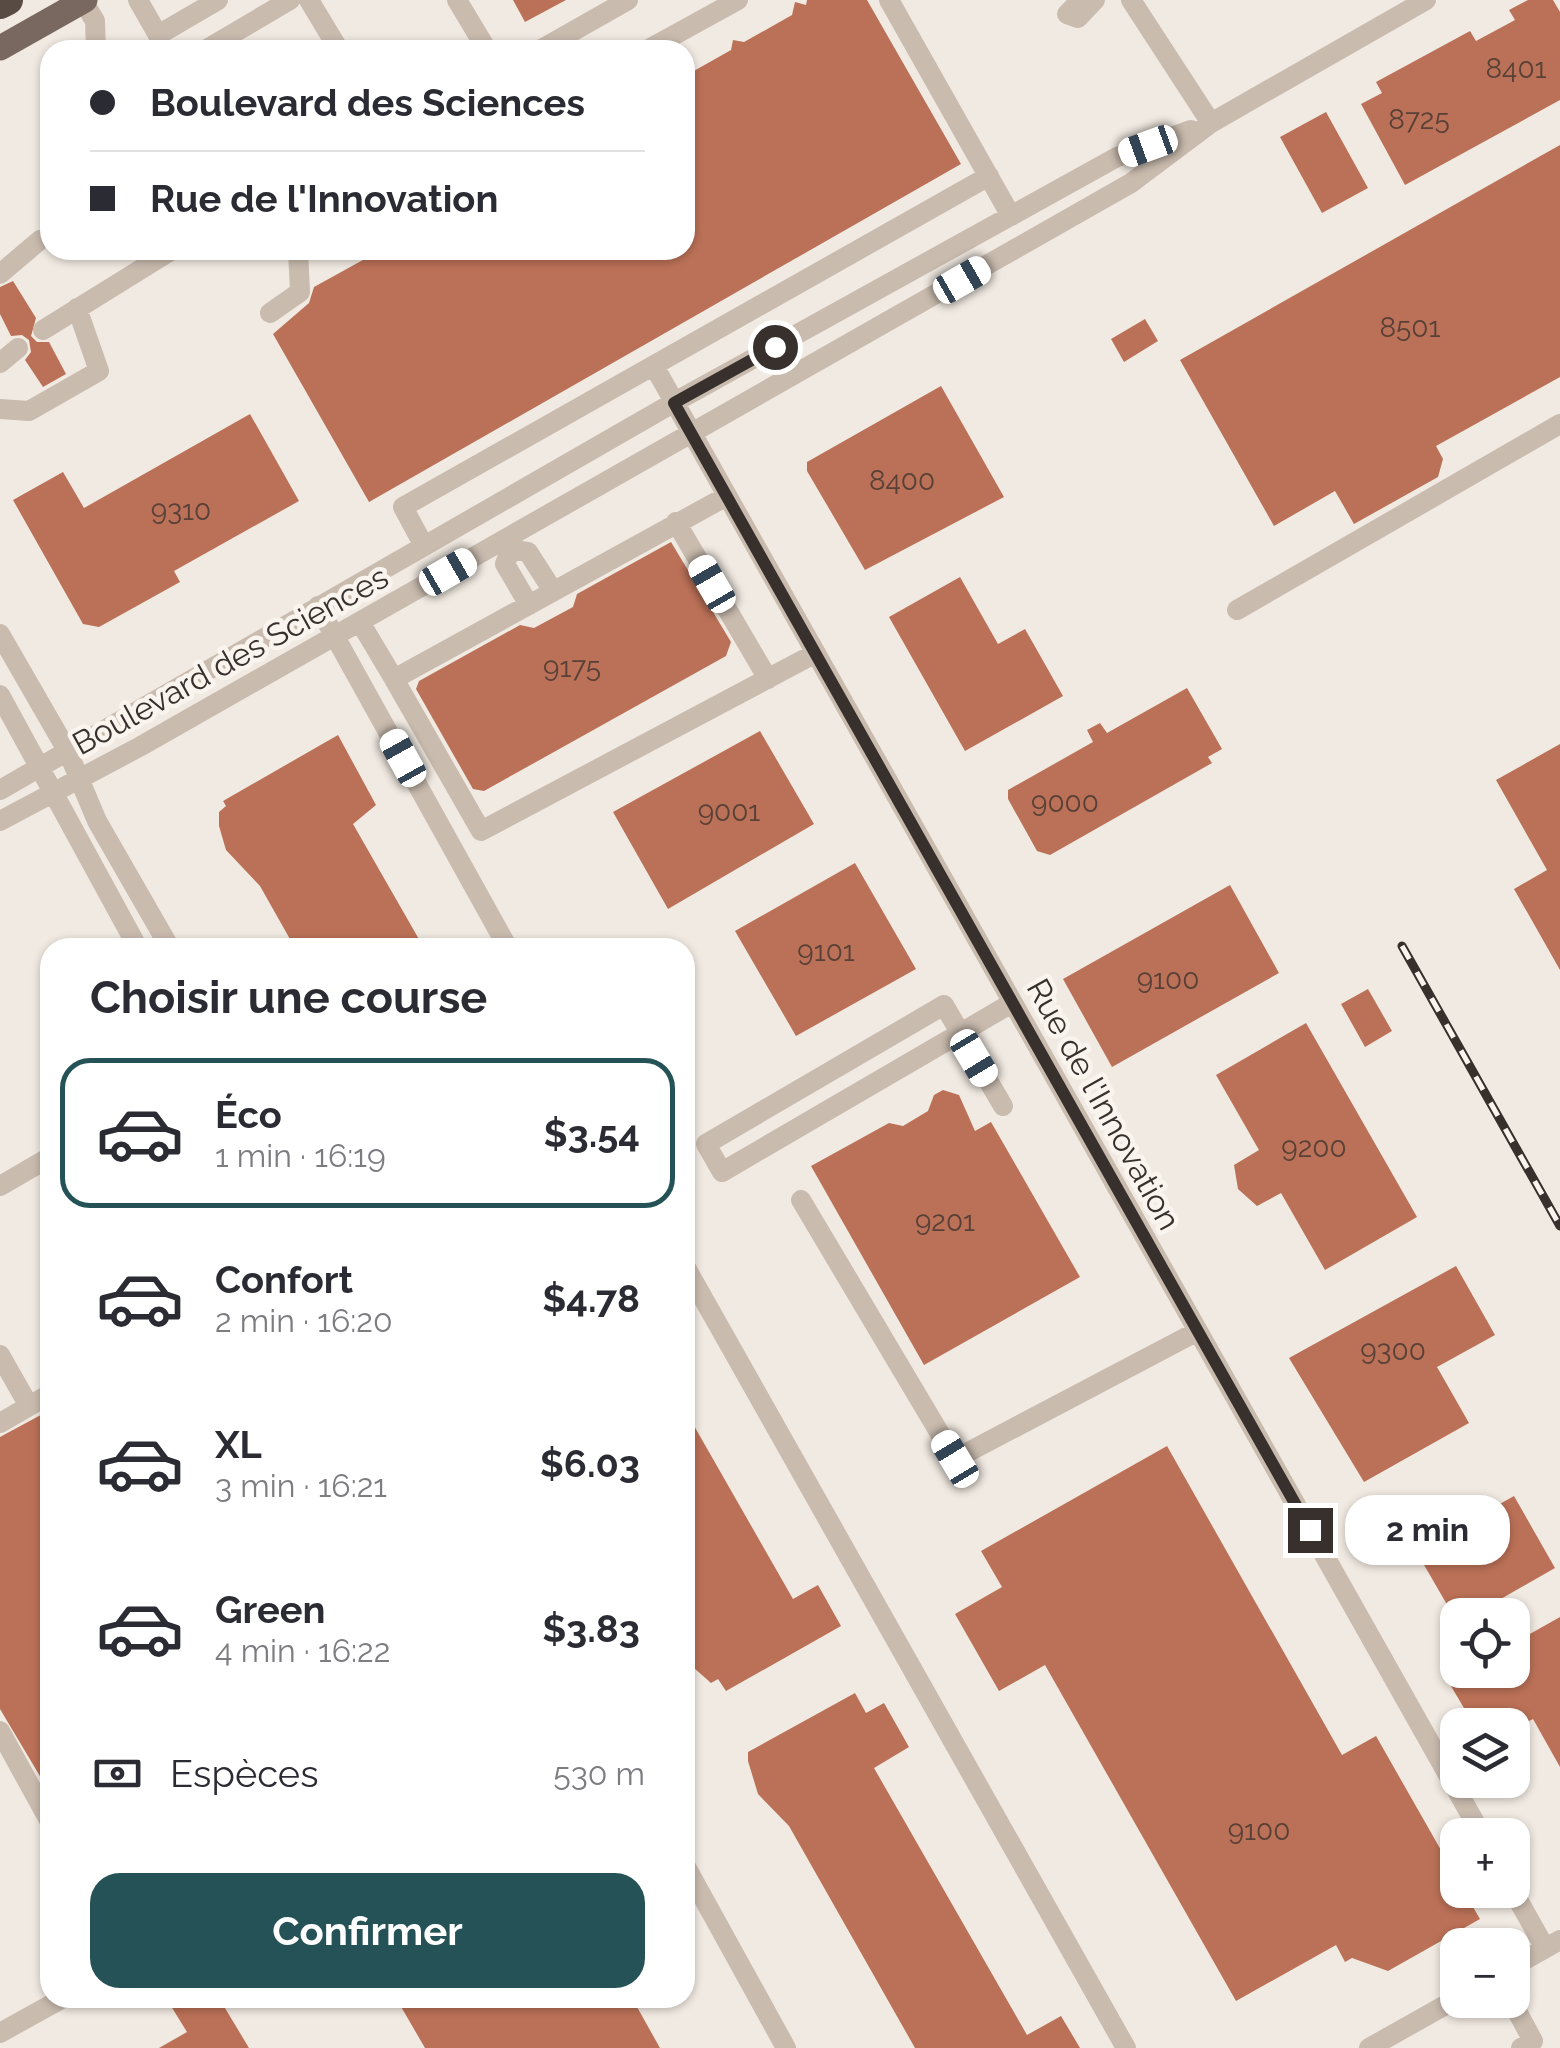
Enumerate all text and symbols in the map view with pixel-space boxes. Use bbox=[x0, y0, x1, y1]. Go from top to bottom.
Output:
house number: 8401 bbox=[1485, 52, 1547, 85]
text: Boulevard des Sciences bbox=[150, 80, 585, 125]
house number: 8725 bbox=[1388, 103, 1450, 136]
car bbox=[1115, 122, 1181, 170]
text: Rue de l'Innovation bbox=[150, 176, 498, 221]
car bbox=[929, 252, 995, 308]
house number: 8501 bbox=[1380, 311, 1441, 344]
route start bbox=[753, 325, 798, 370]
house number: 8400 bbox=[869, 464, 935, 497]
house number: 9310 bbox=[151, 494, 211, 527]
car bbox=[415, 544, 481, 600]
car bbox=[684, 551, 740, 617]
street label: Boulevard des Sciences bbox=[66, 558, 394, 762]
house number: 9175 bbox=[543, 651, 601, 684]
car bbox=[375, 724, 431, 792]
house number: 9000 bbox=[1031, 786, 1099, 819]
house number: 9001 bbox=[698, 795, 760, 828]
house number: 9101 bbox=[797, 935, 855, 968]
house number: 9100 bbox=[1137, 963, 1199, 996]
text: Choisir une course bbox=[90, 971, 487, 1024]
street label: Rue de l'Innovation bbox=[1020, 972, 1188, 1236]
car bbox=[946, 1025, 1002, 1091]
icon: car bbox=[95, 1088, 185, 1178]
text: Éco bbox=[215, 1092, 282, 1137]
text: $3.54 bbox=[544, 1111, 640, 1156]
house number: 9200 bbox=[1281, 1131, 1347, 1164]
text: 1 min · 16:19 bbox=[215, 1137, 386, 1174]
house number: 9201 bbox=[915, 1205, 975, 1238]
icon: car bbox=[95, 1253, 185, 1343]
text: Confort bbox=[215, 1257, 353, 1302]
text: $4.78 bbox=[542, 1276, 640, 1321]
text: 2 min · 16:20 bbox=[215, 1302, 393, 1339]
house number: 9300 bbox=[1360, 1334, 1426, 1367]
icon: car bbox=[95, 1418, 185, 1508]
text: XL bbox=[215, 1422, 262, 1467]
car bbox=[927, 1426, 983, 1492]
text: $6.03 bbox=[540, 1441, 640, 1486]
text: 3 min · 16:21 bbox=[215, 1467, 387, 1504]
callout: 2 min bbox=[1345, 1495, 1510, 1565]
route end bbox=[1288, 1508, 1333, 1553]
text: 2 min bbox=[1386, 1511, 1469, 1548]
icon: car bbox=[95, 1583, 185, 1673]
text: Green bbox=[215, 1587, 325, 1632]
map controls bbox=[1440, 1598, 1530, 2018]
button: locate bbox=[1440, 1598, 1530, 1688]
text: $3.83 bbox=[542, 1606, 640, 1651]
text: 4 min · 16:22 bbox=[215, 1632, 390, 1669]
button: layers bbox=[1440, 1708, 1530, 1798]
icon: cash bbox=[90, 1746, 145, 1801]
text: Espèces bbox=[170, 1751, 319, 1796]
text: 530 m bbox=[553, 1755, 645, 1792]
house number: 9100 bbox=[1228, 1814, 1290, 1847]
button: + bbox=[1440, 1818, 1530, 1908]
button: Confirmer bbox=[90, 1873, 645, 1988]
button: − bbox=[1440, 1928, 1530, 2018]

